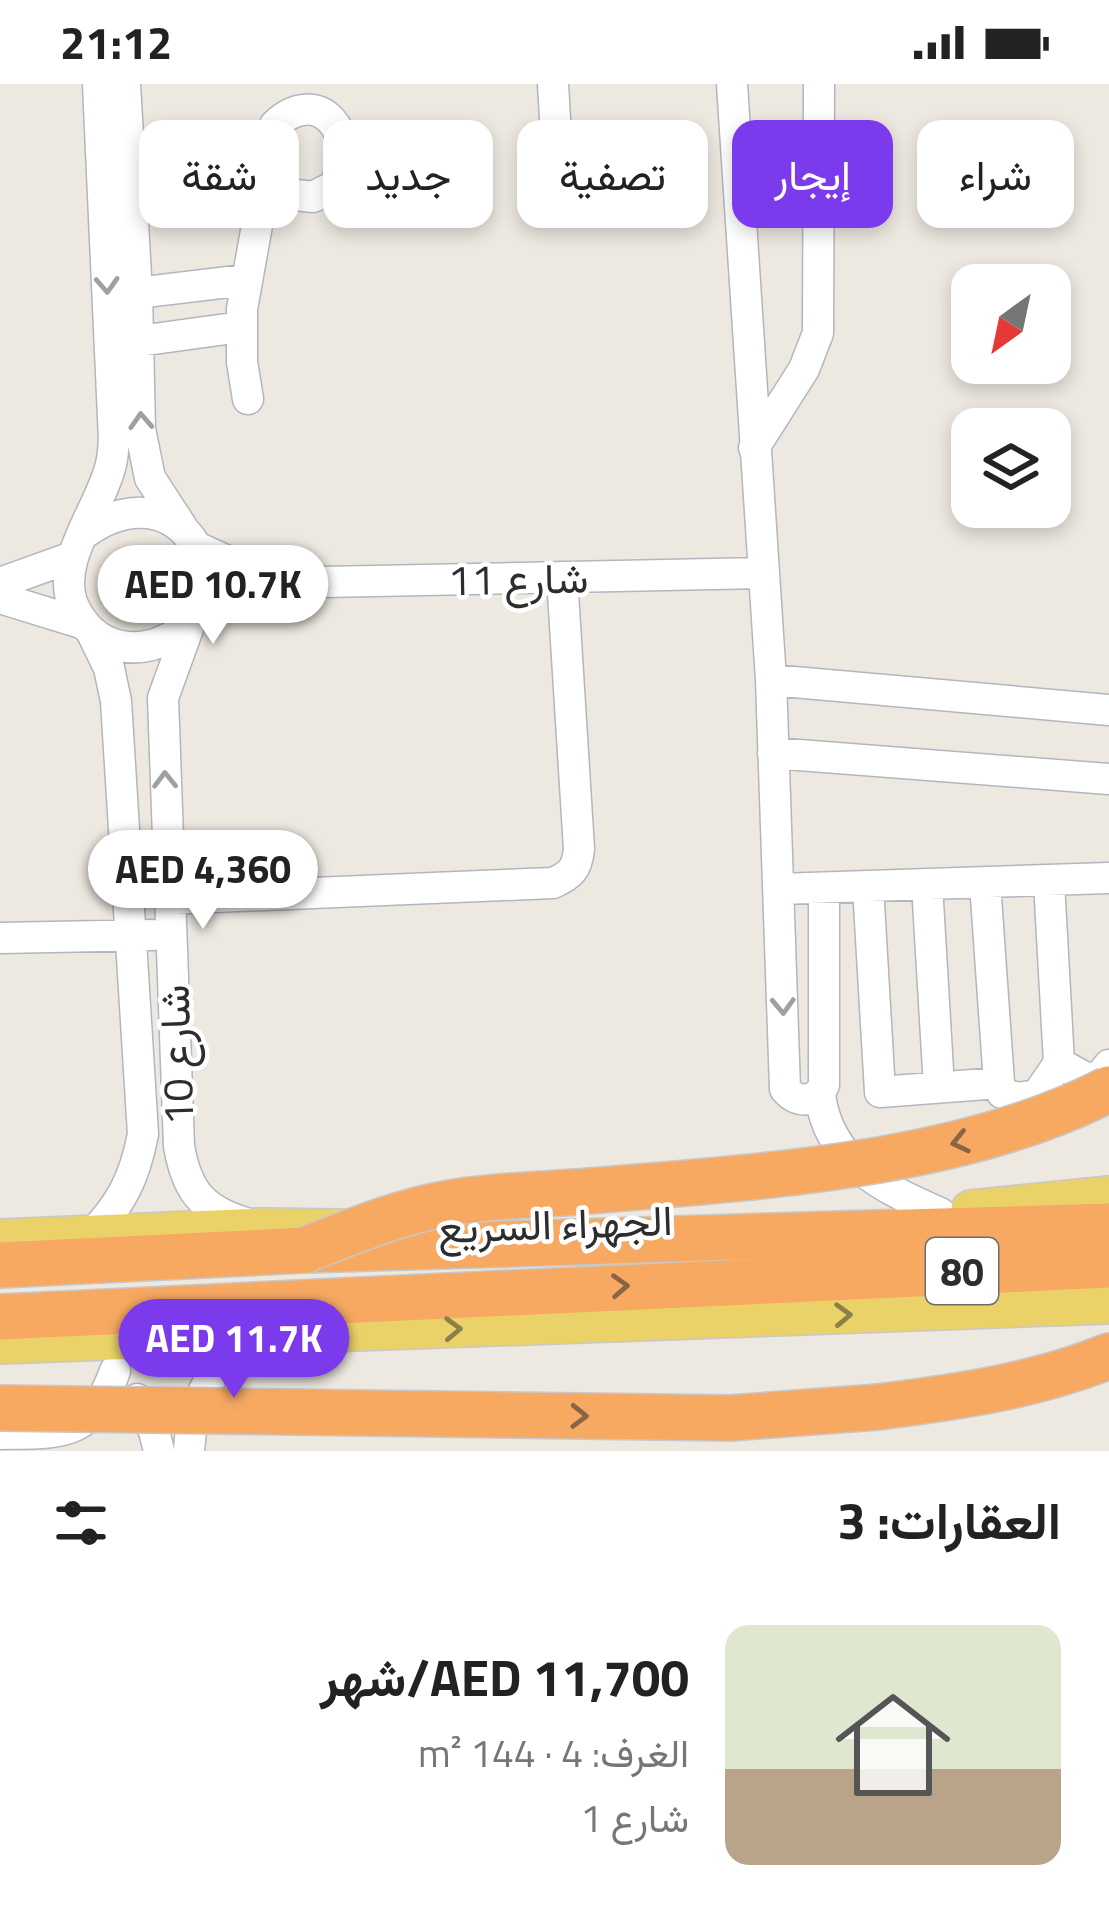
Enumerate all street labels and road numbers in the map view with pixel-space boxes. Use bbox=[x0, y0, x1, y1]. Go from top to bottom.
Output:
street label: شارع 11 bbox=[447, 545, 589, 611]
street label: شارع 10 bbox=[141, 984, 209, 1126]
street label: الجهراء السريع bbox=[437, 1187, 673, 1259]
road number: 80 bbox=[926, 1238, 998, 1304]

